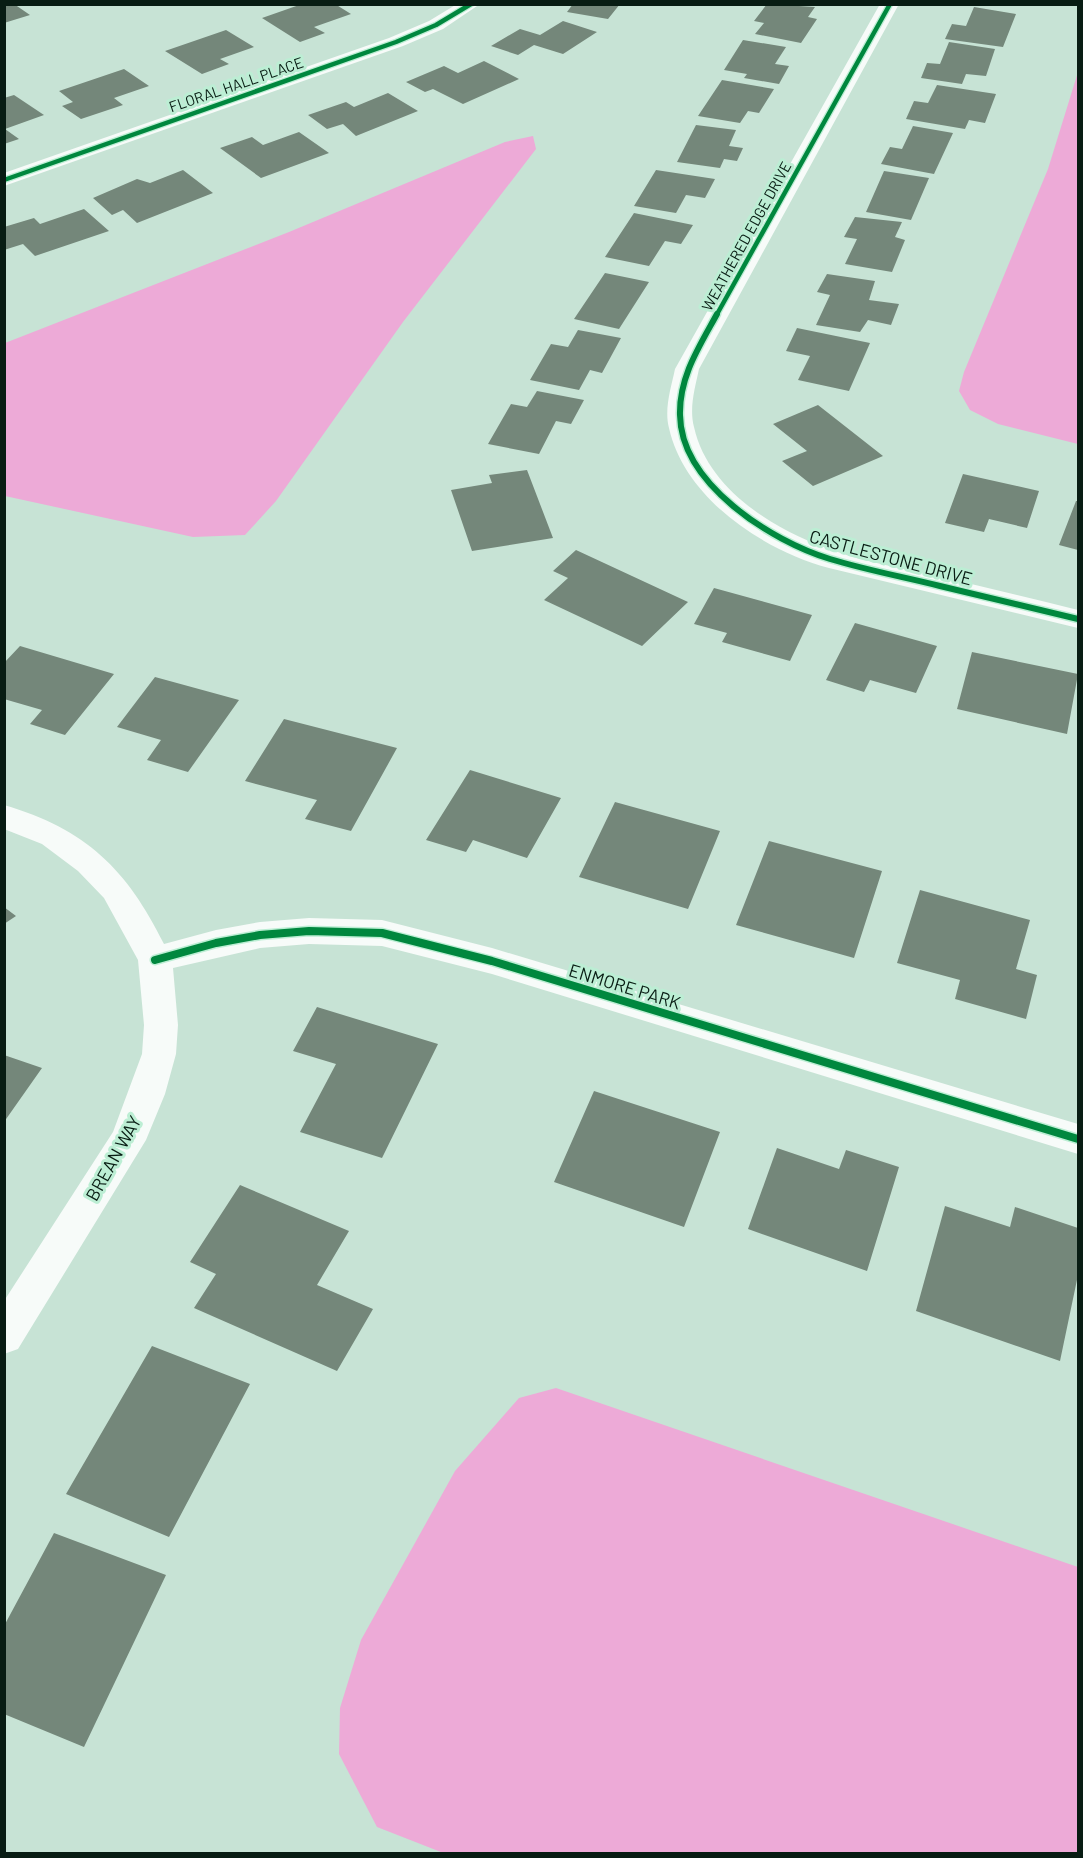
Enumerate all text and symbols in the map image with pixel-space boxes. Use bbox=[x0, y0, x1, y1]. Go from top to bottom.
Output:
street label: FLORAL HALL PLACE bbox=[166, 53, 306, 115]
street label: WEATHERED EDGE DRIVE bbox=[697, 158, 795, 314]
street label: CASTLESTONE DRIVE bbox=[807, 525, 975, 589]
street label: ENMORE PARK bbox=[566, 959, 684, 1013]
street label: BREAN WAY bbox=[81, 1112, 145, 1204]

